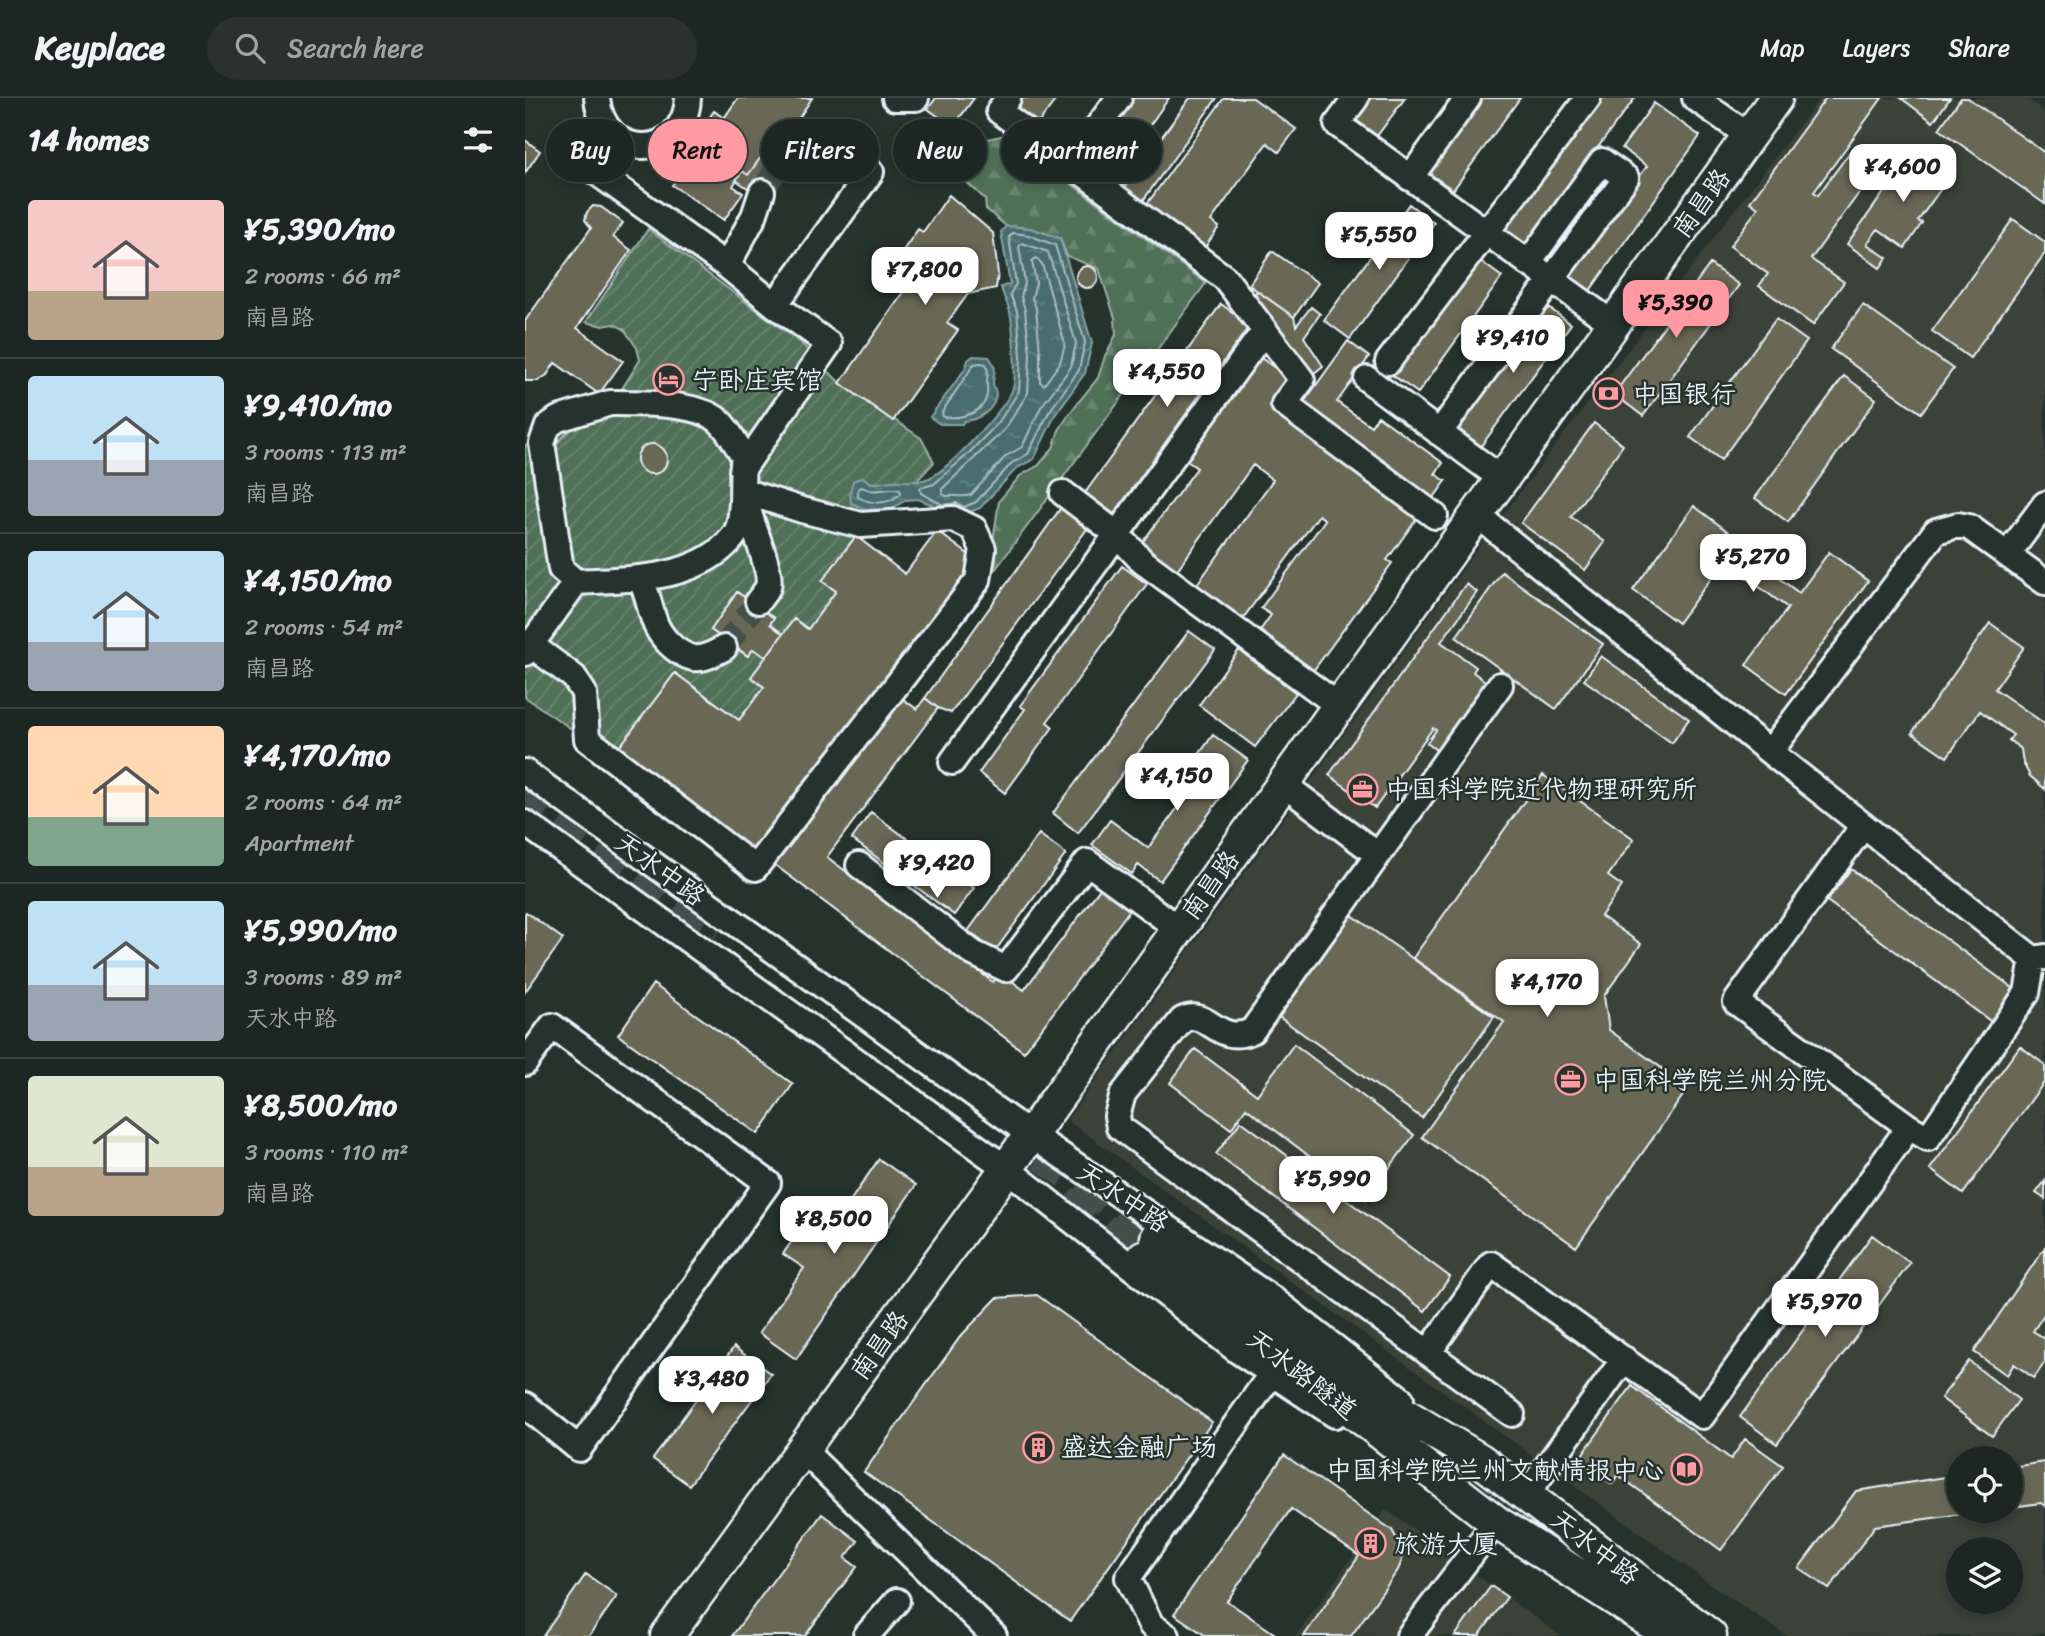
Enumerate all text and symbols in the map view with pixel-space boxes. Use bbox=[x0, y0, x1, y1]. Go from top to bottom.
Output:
search box bbox=[207, 17, 697, 80]
text: Keyplace bbox=[35, 19, 165, 77]
text: Search here bbox=[287, 25, 424, 71]
text: Map bbox=[1760, 27, 1805, 69]
text: Layers bbox=[1843, 27, 1910, 69]
text: Share bbox=[1948, 27, 2010, 69]
icon: search bbox=[231, 29, 269, 67]
text: 14 homes bbox=[28, 113, 149, 167]
chip: Buy bbox=[546, 119, 634, 182]
chip: Rent bbox=[648, 119, 747, 182]
chip: Filters bbox=[761, 119, 879, 182]
chip: New bbox=[893, 119, 987, 182]
chip: Apartment bbox=[1001, 119, 1162, 182]
icon: filters bbox=[459, 121, 497, 159]
pin: ¥4,600 bbox=[1846, 144, 1960, 204]
text: ¥4,600 bbox=[1865, 146, 1941, 187]
street label: 南昌路 bbox=[1659, 158, 1743, 248]
text: ¥5,390/mo bbox=[245, 202, 395, 256]
pin: ¥5,550 bbox=[1322, 212, 1436, 272]
text: ¥5,550 bbox=[1341, 214, 1417, 255]
icon: home bbox=[84, 228, 168, 312]
pin: ¥7,800 bbox=[868, 248, 982, 307]
text: ¥7,800 bbox=[887, 249, 963, 290]
text: 2 rooms · 66 m² bbox=[245, 256, 401, 297]
pin: ¥5,390 bbox=[1619, 280, 1733, 340]
text: ¥5,390 bbox=[1639, 282, 1713, 323]
text: 南昌路 bbox=[245, 297, 314, 338]
pin: ¥9,410 bbox=[1456, 316, 1570, 375]
text: ¥9,410 bbox=[1477, 317, 1549, 358]
pin: ¥4,550 bbox=[1110, 350, 1224, 409]
text: ¥4,550 bbox=[1129, 351, 1205, 392]
place label: 宁卧庄宾馆 bbox=[692, 357, 822, 403]
hotel icon: 宁卧庄宾馆 bbox=[652, 363, 686, 397]
place label: 中国银行 bbox=[1632, 371, 1736, 417]
bank icon: 中国银行 bbox=[1592, 377, 1626, 411]
text: ¥9,410/mo bbox=[245, 378, 392, 432]
icon: home bbox=[84, 404, 168, 488]
text: 3 rooms · 113 m² bbox=[245, 432, 407, 473]
text: 南昌路 bbox=[245, 473, 314, 514]
pin: ¥5,270 bbox=[1696, 534, 1810, 594]
text: ¥5,270 bbox=[1716, 536, 1790, 577]
text: ¥4,150/mo bbox=[245, 553, 392, 607]
icon: home bbox=[84, 579, 168, 663]
text: 2 rooms · 54 m² bbox=[245, 607, 403, 648]
text: 南昌路 bbox=[245, 648, 314, 689]
text: ¥4,170/mo bbox=[245, 728, 391, 782]
icon: home bbox=[84, 754, 168, 838]
pin: ¥4,150 bbox=[1120, 754, 1234, 813]
text: ¥4,150 bbox=[1141, 755, 1213, 796]
place label: 中国科学院近代物理研究所 bbox=[1385, 766, 1697, 812]
office icon: 中国科学院近代物理研究所 bbox=[1345, 772, 1379, 806]
text: 2 rooms · 64 m² bbox=[245, 782, 402, 823]
street label: 天水中路 bbox=[604, 820, 716, 918]
text: Apartment bbox=[245, 823, 354, 864]
pin: ¥9,420 bbox=[880, 840, 994, 900]
street label: 南昌路 bbox=[1168, 840, 1252, 930]
text: ¥9,420 bbox=[899, 842, 975, 883]
text: ¥5,990/mo bbox=[245, 903, 397, 957]
icon: home bbox=[84, 929, 168, 1013]
text: 3 rooms · 89 m² bbox=[245, 957, 402, 998]
pin: ¥4,170 bbox=[1490, 960, 1604, 1019]
text: ¥4,170 bbox=[1512, 961, 1582, 1002]
text: 天水中路 bbox=[245, 998, 337, 1039]
place label: 中国科学院兰州分院 bbox=[1593, 1057, 1827, 1103]
office icon: 中国科学院兰州分院 bbox=[1553, 1063, 1587, 1097]
text: ¥8,500/mo bbox=[245, 1078, 397, 1132]
icon: home bbox=[84, 1104, 168, 1188]
text: 3 rooms · 110 m² bbox=[245, 1132, 409, 1173]
street label: 天水中路 bbox=[1067, 1149, 1179, 1245]
pin: ¥5,990 bbox=[1276, 1156, 1390, 1216]
text: ¥5,990 bbox=[1295, 1158, 1371, 1199]
text: 南昌路 bbox=[245, 1173, 314, 1214]
pin: ¥8,500 bbox=[777, 1196, 891, 1256]
text: ¥8,500 bbox=[796, 1198, 872, 1239]
pin: ¥5,970 bbox=[1768, 1280, 1882, 1339]
text: ¥5,970 bbox=[1788, 1281, 1862, 1322]
street label: 南昌路 bbox=[837, 1300, 921, 1390]
street label: 天水路隧道 bbox=[1236, 1317, 1368, 1431]
pin: ¥3,480 bbox=[655, 1356, 769, 1416]
text: ¥3,480 bbox=[675, 1358, 749, 1399]
place label: 盛达金融广场 bbox=[1061, 1424, 1217, 1470]
building icon: 盛达金融广场 bbox=[1021, 1430, 1055, 1464]
map controls bbox=[1946, 1446, 2023, 1614]
button: locate bbox=[1946, 1446, 2023, 1523]
place label: 中国科学院兰州文献情报中心 bbox=[1326, 1447, 1664, 1493]
library icon: 中国科学院兰州文献情报中心 bbox=[1670, 1453, 1704, 1487]
street label: 天水中路 bbox=[1540, 1497, 1650, 1597]
place label: 旅游大厦 bbox=[1394, 1521, 1498, 1567]
building icon: 旅游大厦 bbox=[1354, 1527, 1388, 1561]
button: layers bbox=[1946, 1537, 2023, 1614]

